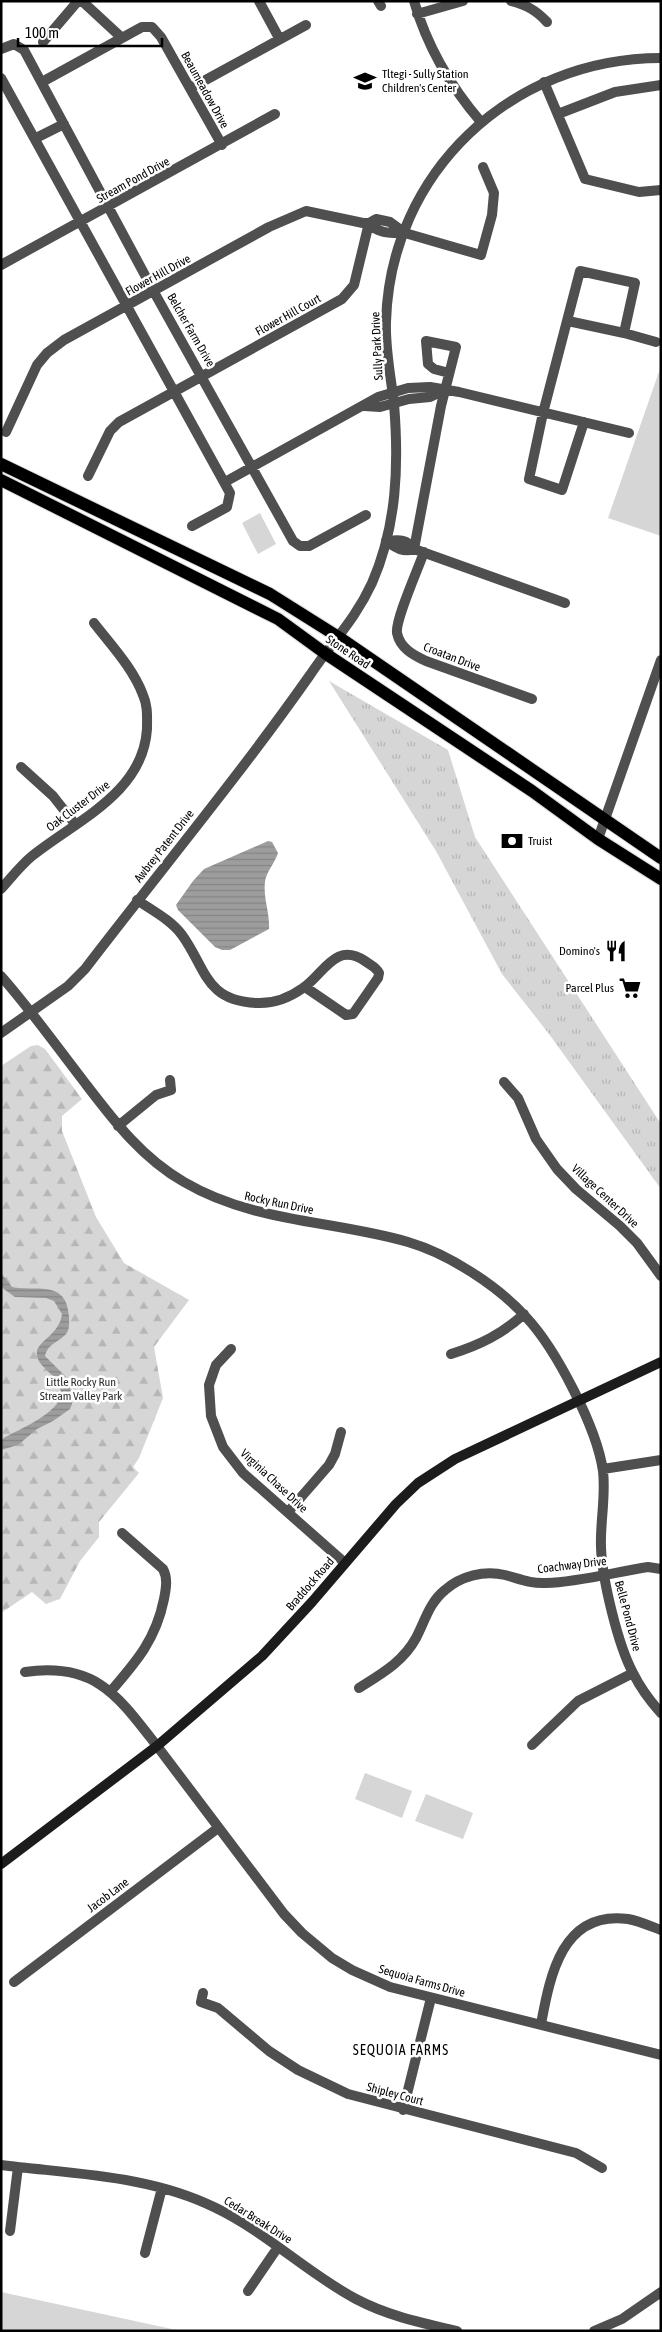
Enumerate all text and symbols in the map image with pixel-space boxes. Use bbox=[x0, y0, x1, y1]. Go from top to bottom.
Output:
scale bar bbox=[18, 15, 161, 47]
text: 100 m bbox=[25, 24, 59, 41]
street label: Beaumeadow Drive bbox=[178, 49, 232, 131]
place label: Tltegi - Sully Station Children's Center bbox=[382, 67, 469, 95]
school or university icon: Tltegi - Sully Station Children's Center bbox=[352, 68, 378, 94]
street label: Stream Pond Drive bbox=[94, 154, 172, 206]
street label: Flower Hill Drive bbox=[123, 251, 193, 299]
street label: Belcher Farm Drive bbox=[164, 291, 218, 369]
street label: Flower Hill Court bbox=[253, 291, 324, 339]
street label: Sully Park Drive bbox=[368, 311, 386, 381]
street label: Stone Road bbox=[323, 632, 373, 672]
street label: Croatan Drive bbox=[422, 640, 482, 674]
street label: Oak Cluster Drive bbox=[44, 778, 112, 834]
street label: Awbrey Patent Drive bbox=[131, 807, 197, 885]
bank icon: Truist bbox=[499, 828, 525, 854]
place label: Truist bbox=[528, 834, 553, 848]
restaurant icon: Domino's bbox=[603, 938, 629, 964]
place label: Domino's bbox=[559, 944, 600, 958]
supermarket icon: Parcel Plus bbox=[617, 975, 643, 1001]
place label: Parcel Plus bbox=[565, 981, 614, 995]
street label: Village Center Drive bbox=[569, 1161, 641, 1231]
street label: Rocky Run Drive bbox=[243, 1189, 315, 1217]
park label: Little Rocky Run Stream Valley Park bbox=[40, 1375, 123, 1403]
street label: Virginia Chase Drive bbox=[237, 1446, 311, 1516]
street label: Coachway Drive bbox=[537, 1554, 607, 1576]
street label: Braddock Road bbox=[283, 1555, 337, 1613]
street label: Belle Pond Drive bbox=[612, 1579, 644, 1653]
street label: Jacob Lane bbox=[84, 1875, 132, 1915]
street label: Sequoia Farms Drive bbox=[377, 1962, 467, 2000]
district label: SEQUOIA FARMS bbox=[353, 2042, 449, 2058]
street label: Shipley Court bbox=[365, 2080, 425, 2108]
street label: Cedar Break Drive bbox=[221, 2193, 295, 2247]

